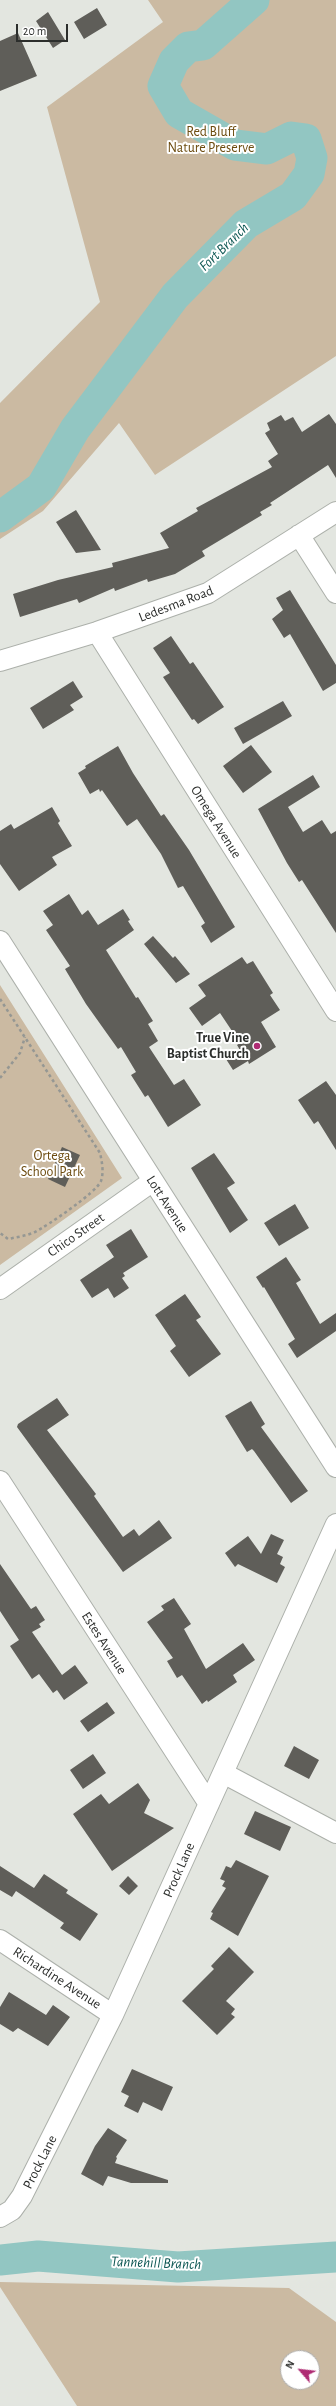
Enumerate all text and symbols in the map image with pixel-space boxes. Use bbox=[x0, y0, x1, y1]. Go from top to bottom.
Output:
scale bar bbox=[18, 16, 70, 42]
text: 20 m bbox=[23, 25, 46, 37]
park label: Red Bluff Nature Preserve bbox=[167, 124, 255, 156]
water label: Fort Branch bbox=[195, 219, 253, 275]
street label: Ledesma Road bbox=[136, 582, 216, 626]
street label: Omega Avenue bbox=[187, 783, 245, 861]
place label: True Vine Baptist Church bbox=[167, 1030, 249, 1062]
marker: True Vine Baptist Church bbox=[252, 1041, 262, 1051]
park label: Ortega School Park bbox=[21, 1148, 83, 1180]
street label: Lott Avenue bbox=[142, 1172, 192, 1236]
street label: Chico Street bbox=[44, 1209, 108, 1261]
street label: Estes Avenue bbox=[78, 1609, 130, 1677]
street label: Prock Lane bbox=[159, 1840, 199, 1900]
street label: Richardine Avenue bbox=[10, 1943, 104, 2013]
street label: Prock Lane bbox=[19, 2132, 61, 2192]
water label: Tannehill Branch bbox=[111, 2252, 201, 2274]
north arrow bbox=[280, 2350, 320, 2390]
text: N bbox=[283, 2359, 296, 2371]

